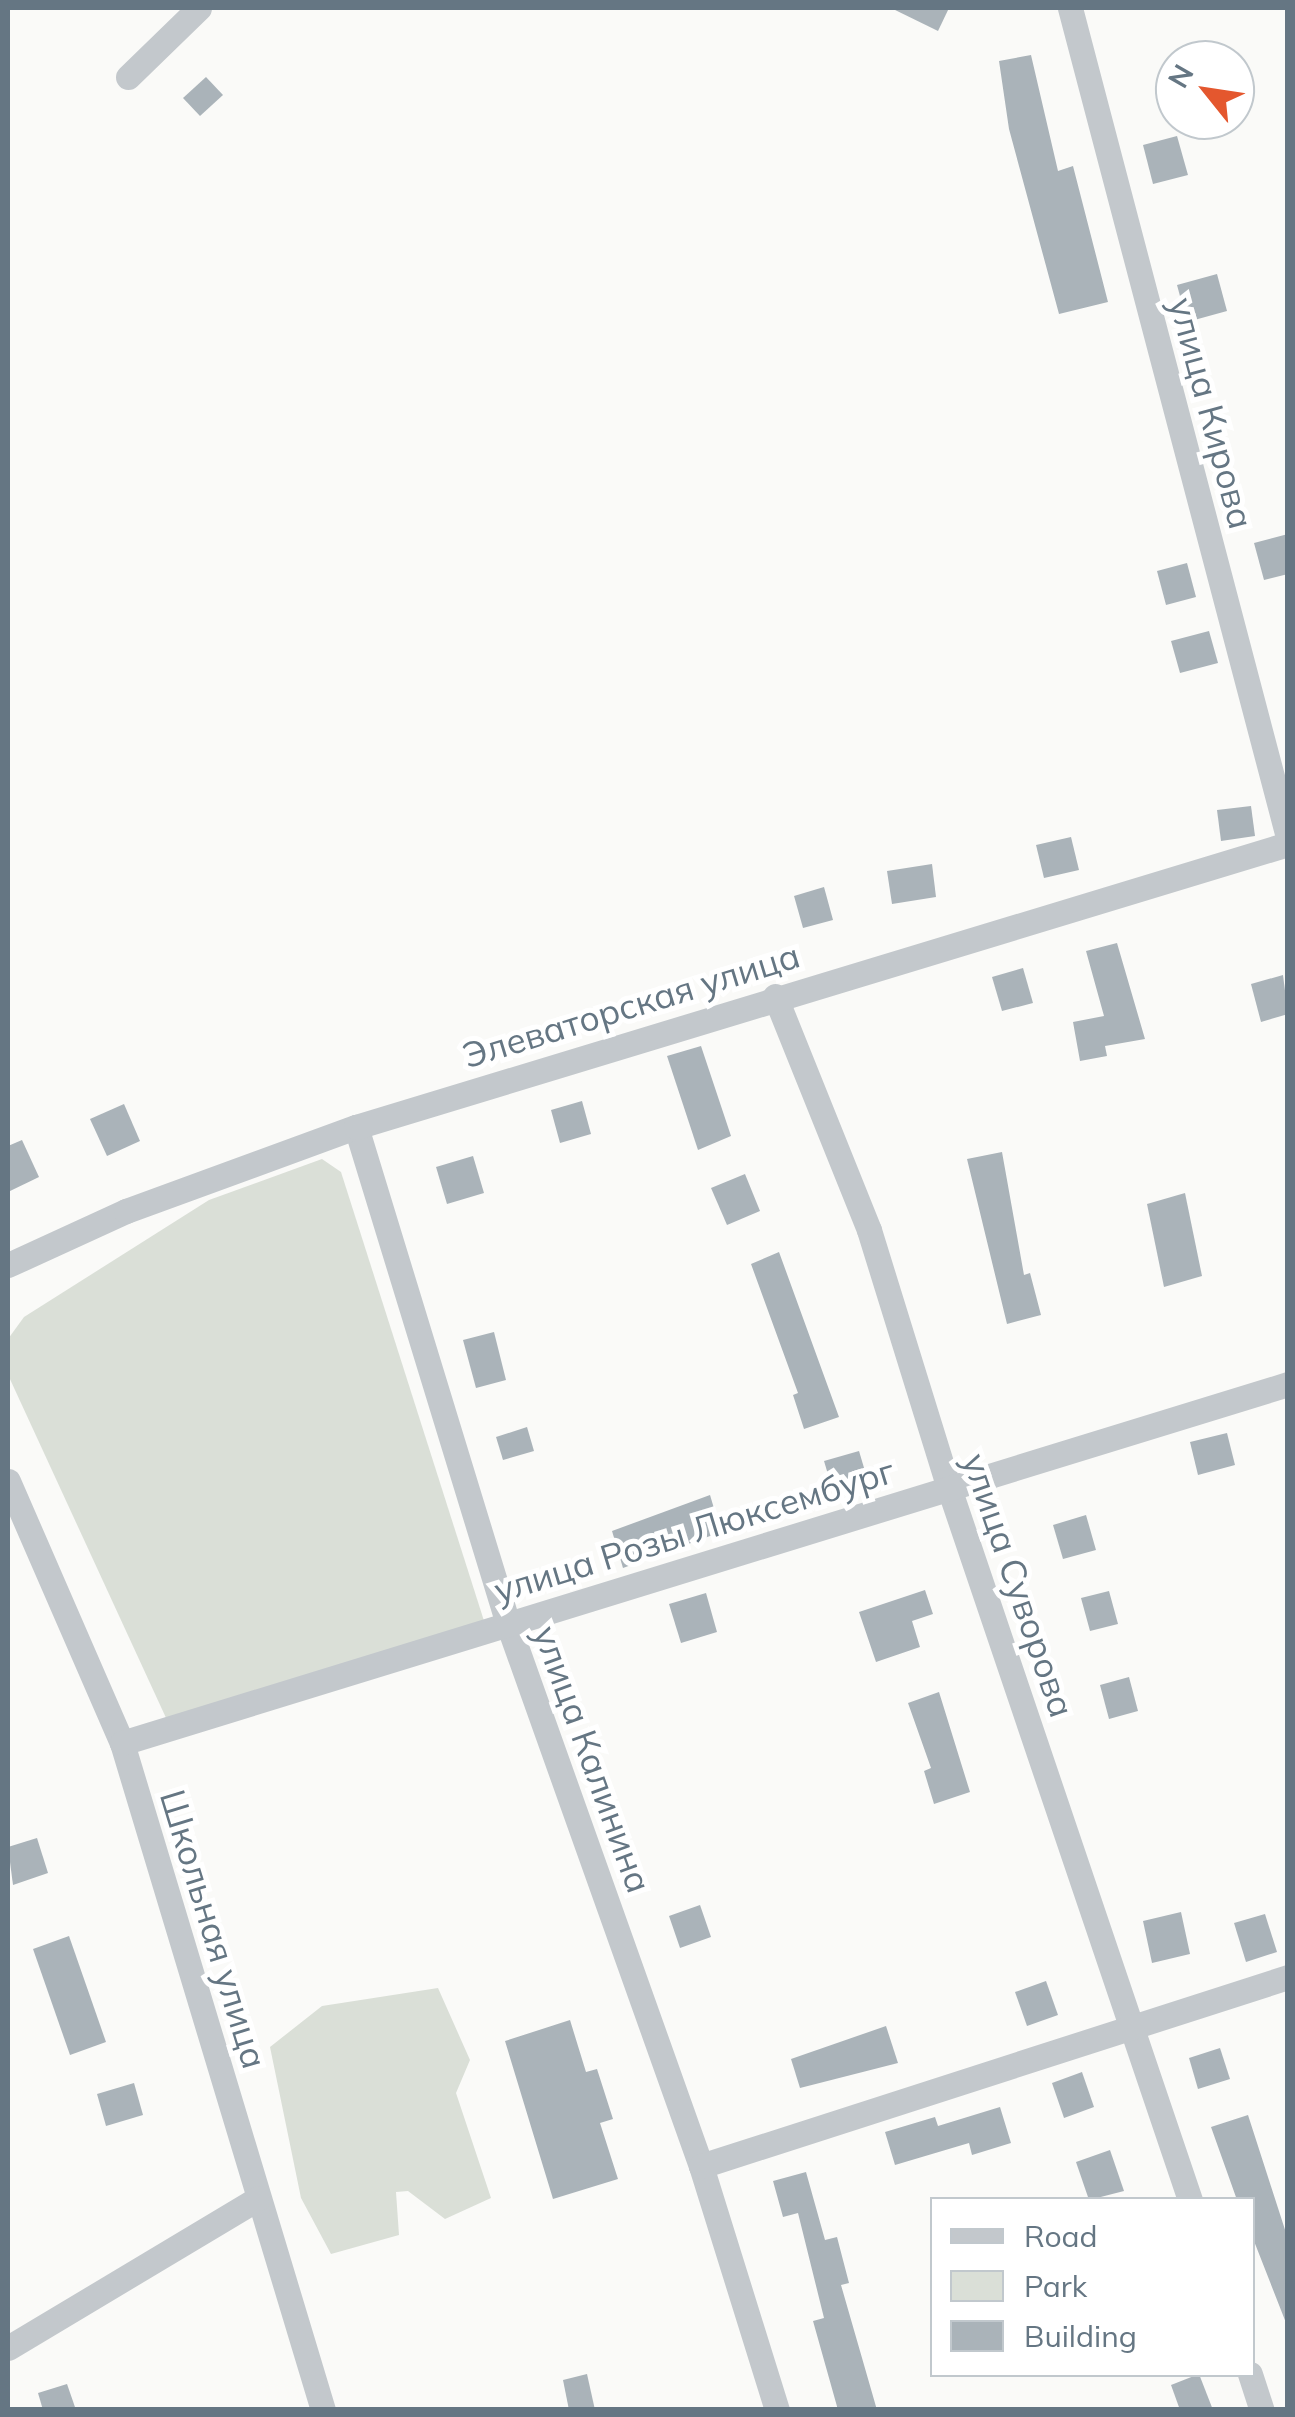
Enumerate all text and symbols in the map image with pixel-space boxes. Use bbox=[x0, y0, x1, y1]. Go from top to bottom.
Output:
north arrow bbox=[1155, 40, 1255, 140]
text: N bbox=[1160, 58, 1201, 94]
street label: улица Кирова bbox=[1161, 293, 1263, 533]
street label: Элеваторская улица bbox=[457, 934, 805, 1076]
street label: улица Суворова bbox=[954, 1448, 1084, 1722]
street label: улица Розы Люксембург bbox=[489, 1449, 899, 1611]
street label: улица Калинина bbox=[525, 1620, 661, 1898]
street label: Школьная улица bbox=[152, 1785, 276, 2073]
legend bbox=[930, 2197, 1255, 2377]
text: Road bbox=[1024, 2217, 1098, 2255]
text: Park bbox=[1024, 2267, 1087, 2305]
text: Building bbox=[1024, 2317, 1137, 2355]

